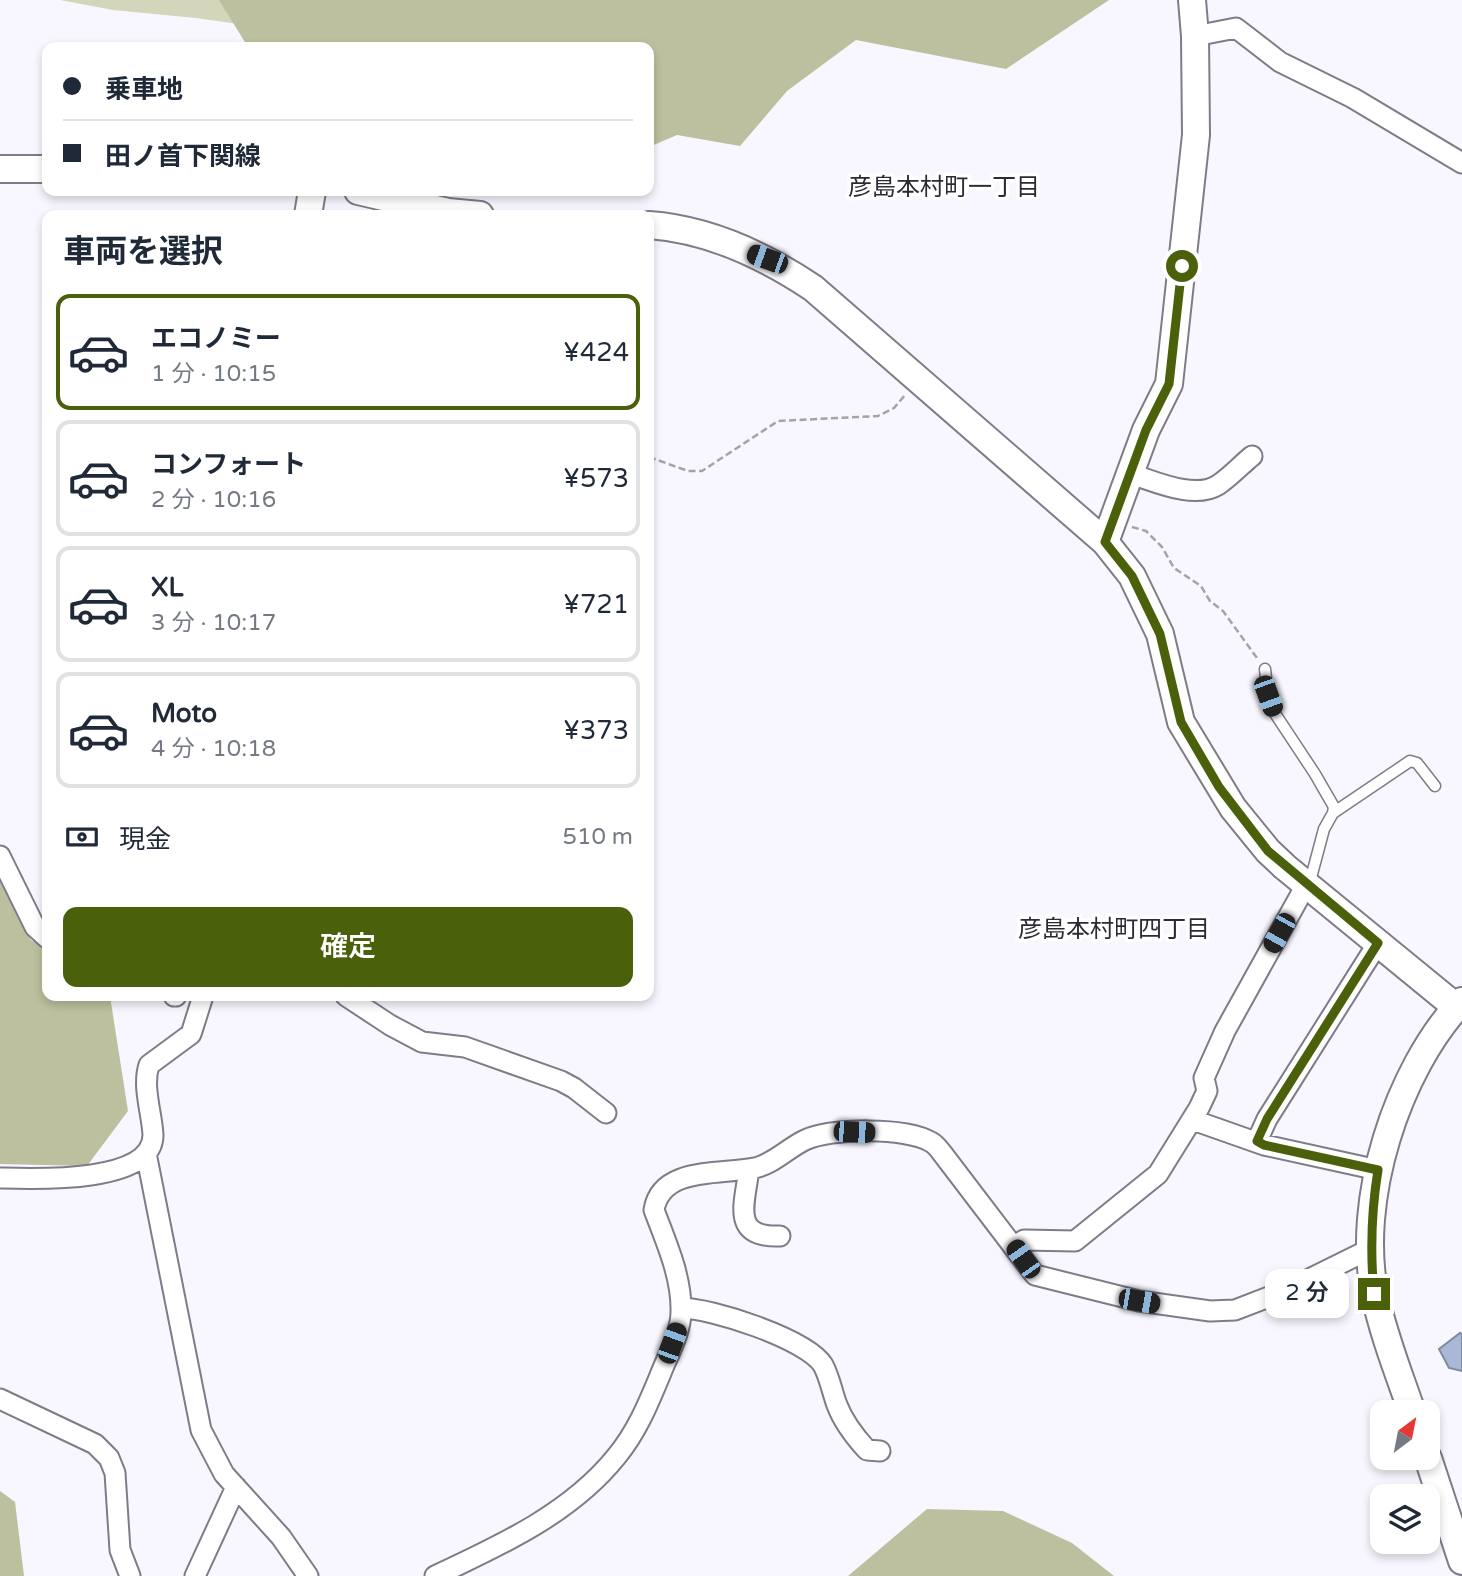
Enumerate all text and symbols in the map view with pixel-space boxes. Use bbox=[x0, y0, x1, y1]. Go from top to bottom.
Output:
text: 乗車地 bbox=[105, 74, 183, 105]
text: 田ノ首下関線 bbox=[105, 141, 261, 172]
district label: 彦島本村町一丁目 bbox=[848, 173, 1040, 202]
text: 車両を選択 bbox=[63, 233, 223, 271]
car bbox=[744, 242, 791, 276]
route start bbox=[1166, 250, 1198, 282]
icon: car bbox=[67, 321, 130, 384]
text: エコノミー bbox=[151, 323, 281, 354]
text: ¥424 bbox=[563, 337, 629, 368]
text: 1 分 · 10:15 bbox=[151, 360, 276, 388]
icon: car bbox=[67, 447, 130, 510]
text: コンフォート bbox=[151, 449, 306, 480]
text: ¥573 bbox=[563, 463, 629, 494]
text: 2 分 · 10:16 bbox=[151, 486, 276, 514]
text: XL bbox=[151, 572, 183, 603]
icon: car bbox=[67, 573, 130, 636]
text: ¥721 bbox=[563, 589, 629, 620]
text: 3 分 · 10:17 bbox=[151, 609, 276, 637]
car bbox=[1251, 673, 1286, 719]
text: Moto bbox=[151, 698, 217, 729]
icon: car bbox=[67, 699, 130, 762]
text: ¥373 bbox=[563, 715, 629, 746]
text: 4 分 · 10:18 bbox=[151, 735, 276, 763]
icon: cash bbox=[63, 818, 101, 856]
text: 510 m bbox=[563, 823, 633, 851]
text: 現金 bbox=[119, 824, 171, 855]
button: 確定 bbox=[63, 907, 633, 987]
car bbox=[1260, 910, 1299, 956]
district label: 彦島本村町四丁目 bbox=[1018, 915, 1210, 944]
car bbox=[833, 1121, 876, 1143]
car bbox=[1003, 1236, 1044, 1282]
callout: 2 分 bbox=[1266, 1270, 1350, 1318]
route end bbox=[1358, 1278, 1390, 1310]
text: 2 分 bbox=[1285, 1279, 1329, 1307]
car bbox=[1117, 1287, 1162, 1315]
car bbox=[655, 1320, 690, 1366]
north arrow bbox=[1370, 1400, 1440, 1470]
map controls bbox=[1370, 1400, 1440, 1554]
button: layers bbox=[1370, 1484, 1440, 1554]

